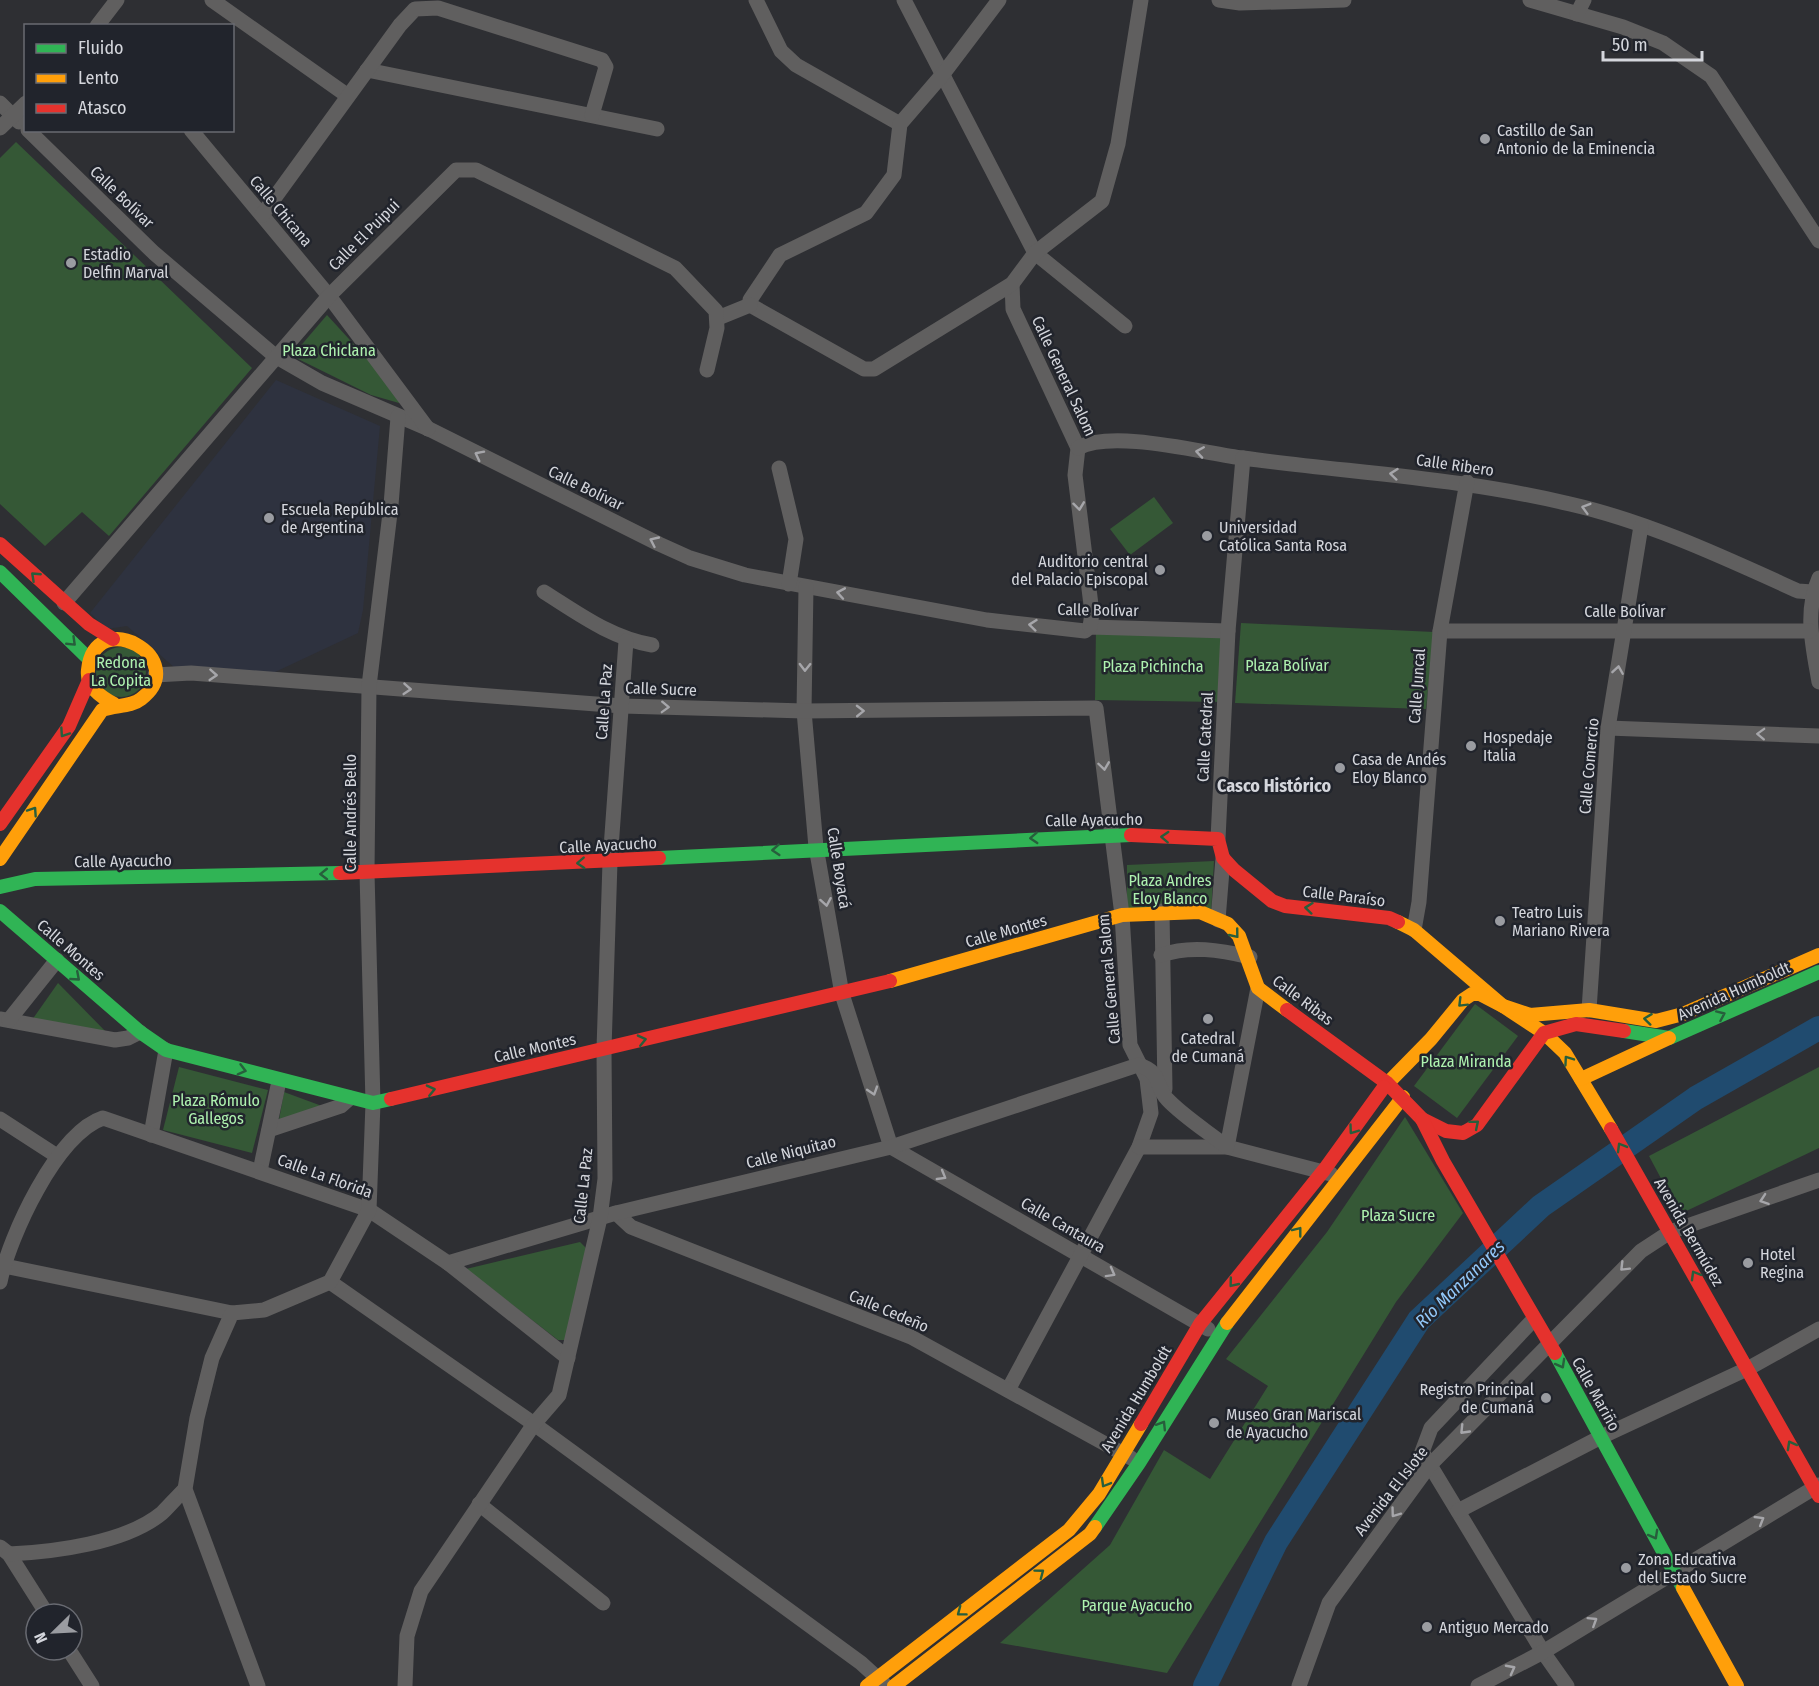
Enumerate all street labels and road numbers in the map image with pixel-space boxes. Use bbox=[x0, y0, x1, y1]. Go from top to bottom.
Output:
street label: Calle Bolívar bbox=[86, 162, 158, 232]
street label: Calle Chicana bbox=[246, 172, 316, 251]
street label: Calle El Puipui bbox=[325, 196, 403, 274]
street label: Calle General Salom bbox=[1028, 313, 1100, 439]
street label: Calle Ribero bbox=[1415, 450, 1495, 480]
street label: Calle Bolívar bbox=[545, 462, 627, 515]
street label: Calle Bolívar bbox=[1057, 600, 1139, 620]
street label: Calle Bolívar bbox=[1584, 602, 1666, 621]
street label: Calle Juncal bbox=[1405, 648, 1429, 724]
street label: Calle La Paz bbox=[592, 663, 616, 741]
street label: Calle Sucre bbox=[625, 678, 697, 700]
street label: Calle Catedral bbox=[1193, 692, 1217, 782]
street label: Calle Comercio bbox=[1575, 717, 1603, 815]
street label: Calle Andrés Bello bbox=[341, 754, 360, 872]
street label: Calle Ayacucho bbox=[1045, 810, 1143, 830]
street label: Calle Boyacá bbox=[823, 826, 855, 910]
street label: Calle Ayacucho bbox=[559, 833, 657, 857]
street label: Calle Ayacucho bbox=[74, 851, 172, 871]
street label: Calle Paraíso bbox=[1302, 881, 1386, 911]
street label: Calle Montes bbox=[963, 910, 1049, 952]
street label: Calle General Salom bbox=[1094, 913, 1124, 1045]
street label: Calle Montes bbox=[33, 915, 109, 985]
street label: Avenida Humboldt bbox=[1675, 957, 1794, 1024]
street label: Calle Ribas bbox=[1269, 971, 1337, 1029]
street label: Calle Montes bbox=[492, 1029, 578, 1067]
street label: Calle Niquitao bbox=[744, 1132, 838, 1172]
street label: Calle La Paz bbox=[570, 1147, 596, 1225]
street label: Calle La Florida bbox=[275, 1150, 375, 1202]
street label: Avenida Bermúdez bbox=[1650, 1175, 1728, 1289]
street label: Calle Cantaura bbox=[1017, 1193, 1109, 1257]
street label: Calle Cedeño bbox=[846, 1286, 932, 1336]
street label: Avenida Humboldt bbox=[1097, 1341, 1176, 1456]
street label: Calle Mariño bbox=[1568, 1354, 1624, 1434]
street label: Avenida El Islote bbox=[1350, 1443, 1432, 1539]

